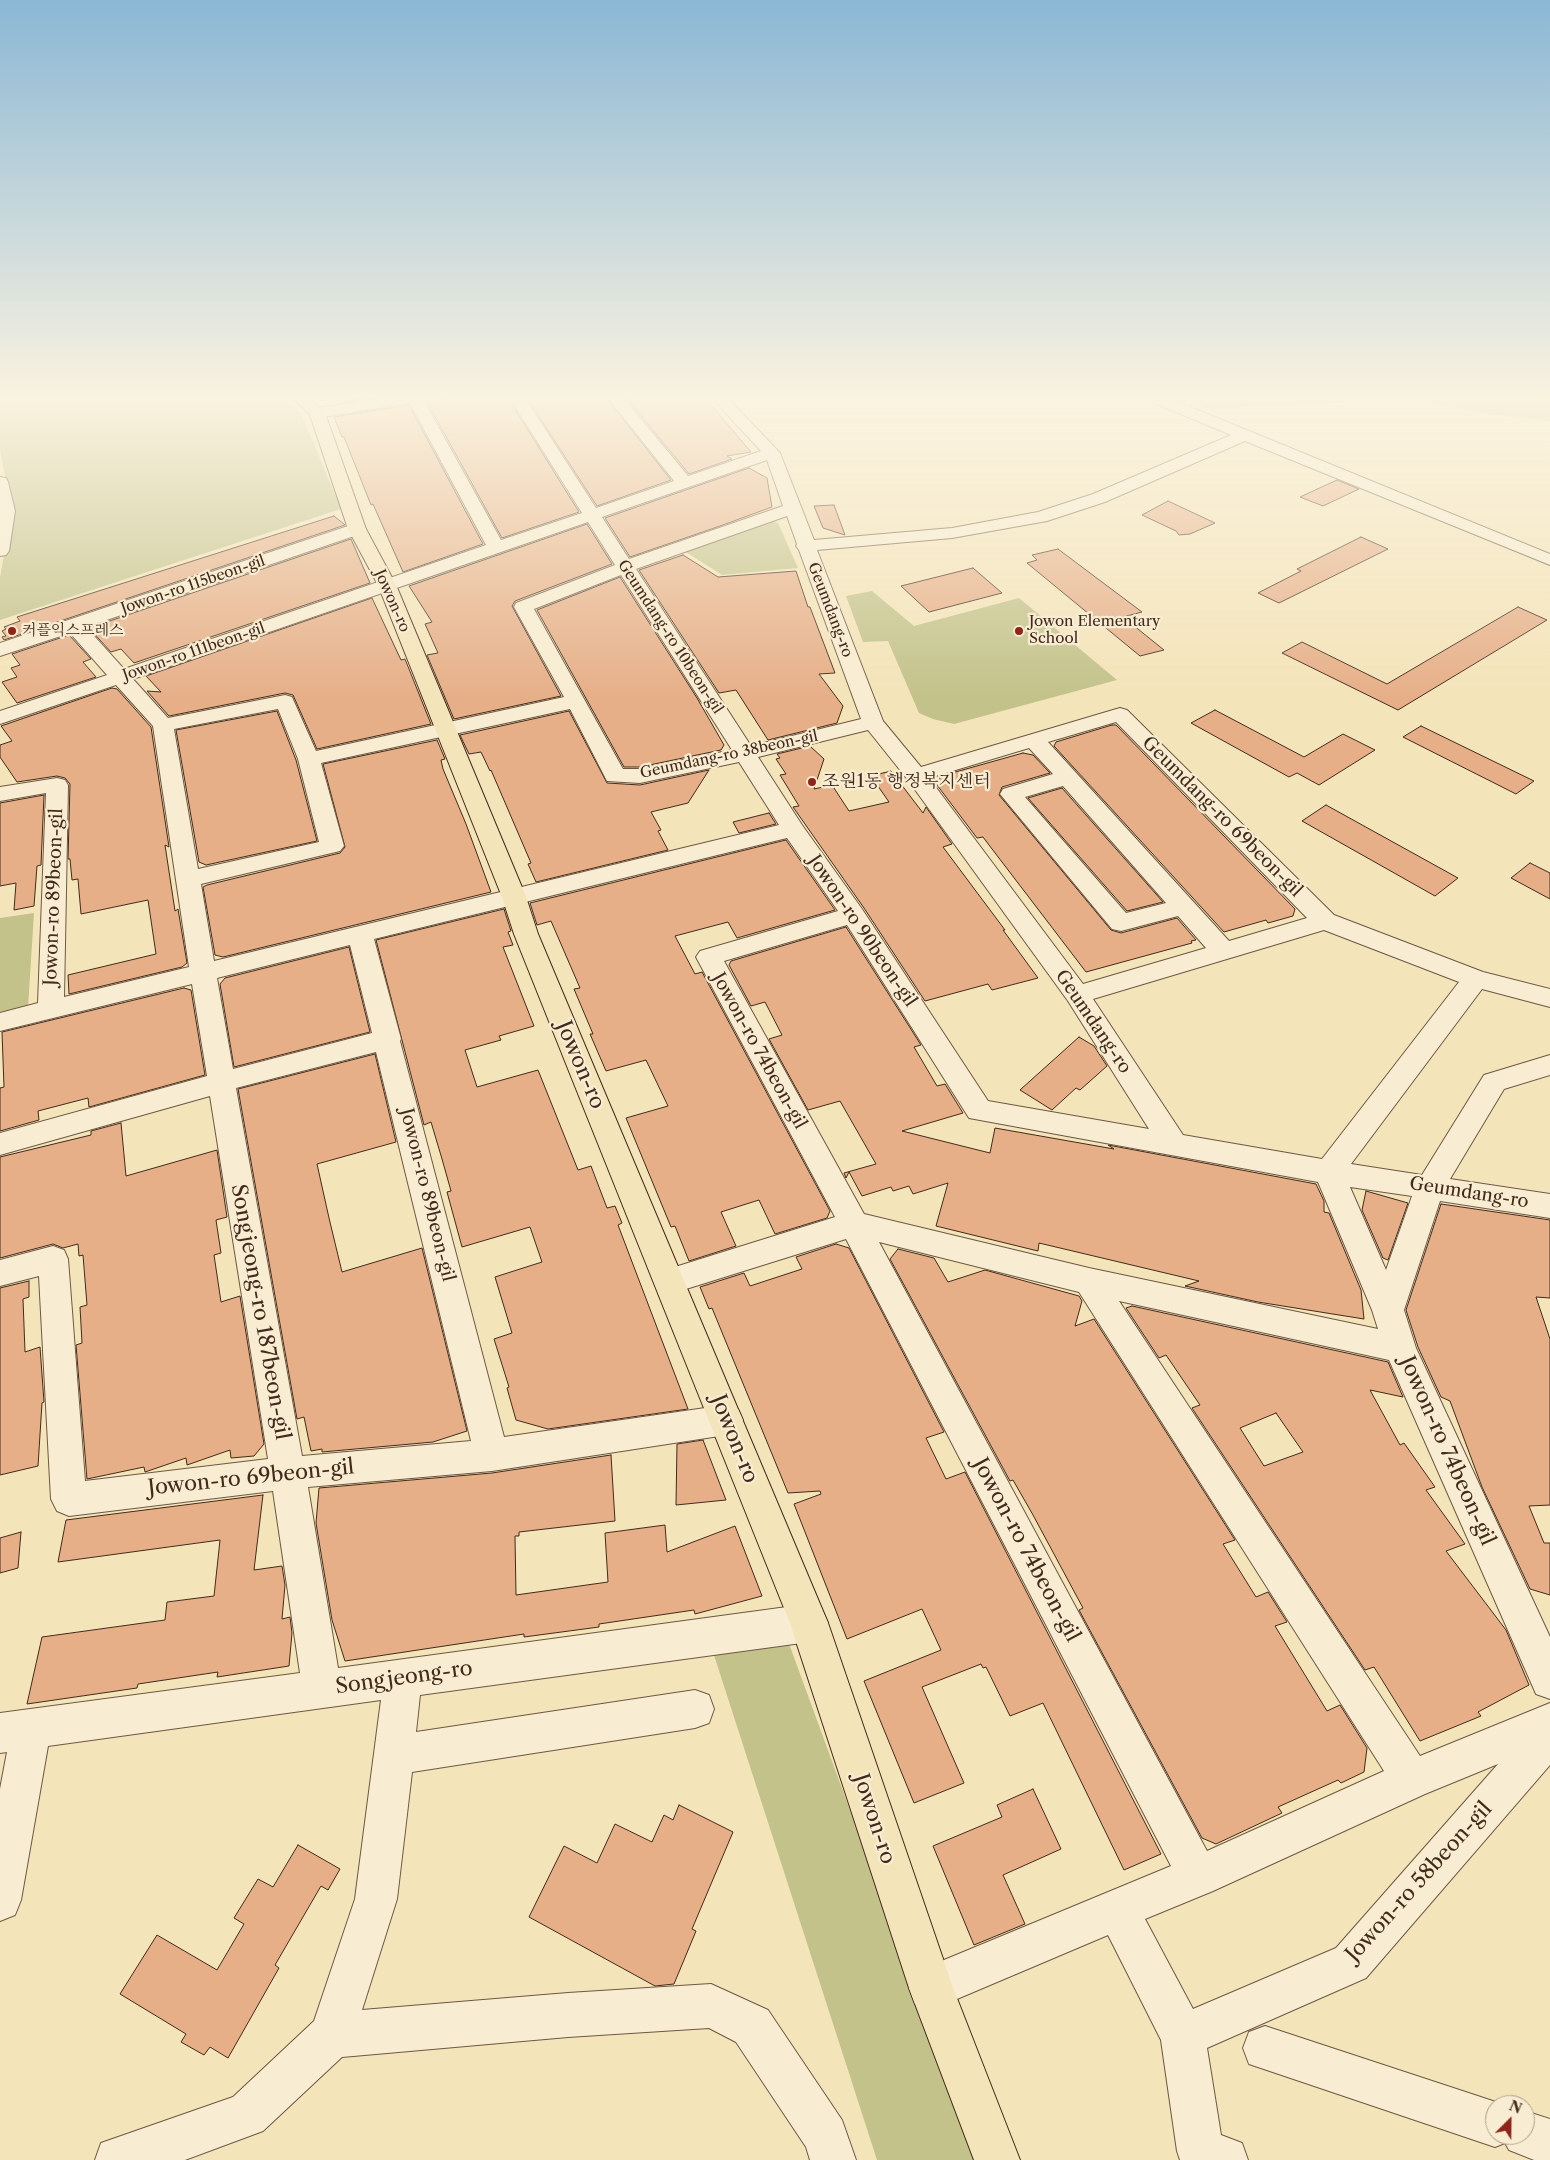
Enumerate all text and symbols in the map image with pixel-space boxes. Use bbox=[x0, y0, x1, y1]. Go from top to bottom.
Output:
street label: Jowon-ro 115beon-gil bbox=[119, 552, 267, 618]
street label: Geumdang-ro 10beon-gil bbox=[613, 557, 727, 717]
street label: Geumdang-ro bbox=[804, 560, 856, 660]
street label: Jowon-ro bbox=[370, 567, 414, 635]
place label: Jowon Elementary School bbox=[1029, 613, 1160, 648]
street label: Jowon-ro 111beon-gil bbox=[120, 619, 268, 685]
place label: 커플익스프레스 bbox=[22, 622, 123, 640]
marker: 커플익스프레스 bbox=[6, 625, 18, 637]
marker: Jowon Elementary School bbox=[1013, 625, 1025, 637]
street label: Geumdang-ro 38beon-gil bbox=[639, 727, 819, 783]
street label: Geumdang-ro 69beon-gil bbox=[1137, 732, 1307, 902]
place label: 조원1동 행정복지센터 bbox=[822, 771, 991, 793]
marker: 조원1동 행정복지센터 bbox=[806, 776, 818, 788]
street label: Jowon-ro 89beon-gil bbox=[40, 808, 68, 986]
street label: Jowon-ro 90beon-gil bbox=[803, 851, 921, 1011]
street label: Geumdang-ro bbox=[1050, 966, 1136, 1078]
street label: Jowon-ro 74beon-gil bbox=[707, 969, 811, 1133]
street label: Jowon-ro bbox=[550, 1017, 610, 1113]
street label: Jowon-ro 89beon-gil bbox=[395, 1106, 459, 1284]
street label: Geumdang-ro bbox=[1408, 1173, 1530, 1213]
street label: Songjeong-ro 187beon-gil bbox=[225, 1182, 295, 1442]
street label: Jowon-ro 74beon-gil bbox=[1394, 1352, 1500, 1550]
street label: Jowon-ro bbox=[705, 1391, 763, 1487]
street label: Jowon-ro 74beon-gil bbox=[967, 1454, 1085, 1646]
street label: Jowon-ro 69beon-gil bbox=[147, 1455, 355, 1501]
street label: Songjeong-ro bbox=[334, 1656, 474, 1700]
street label: Jowon-ro bbox=[848, 1771, 900, 1867]
street label: Jowon-ro 58beon-gil bbox=[1341, 1797, 1497, 1967]
north arrow bbox=[1485, 2095, 1535, 2145]
text: N bbox=[1506, 2096, 1525, 2118]

